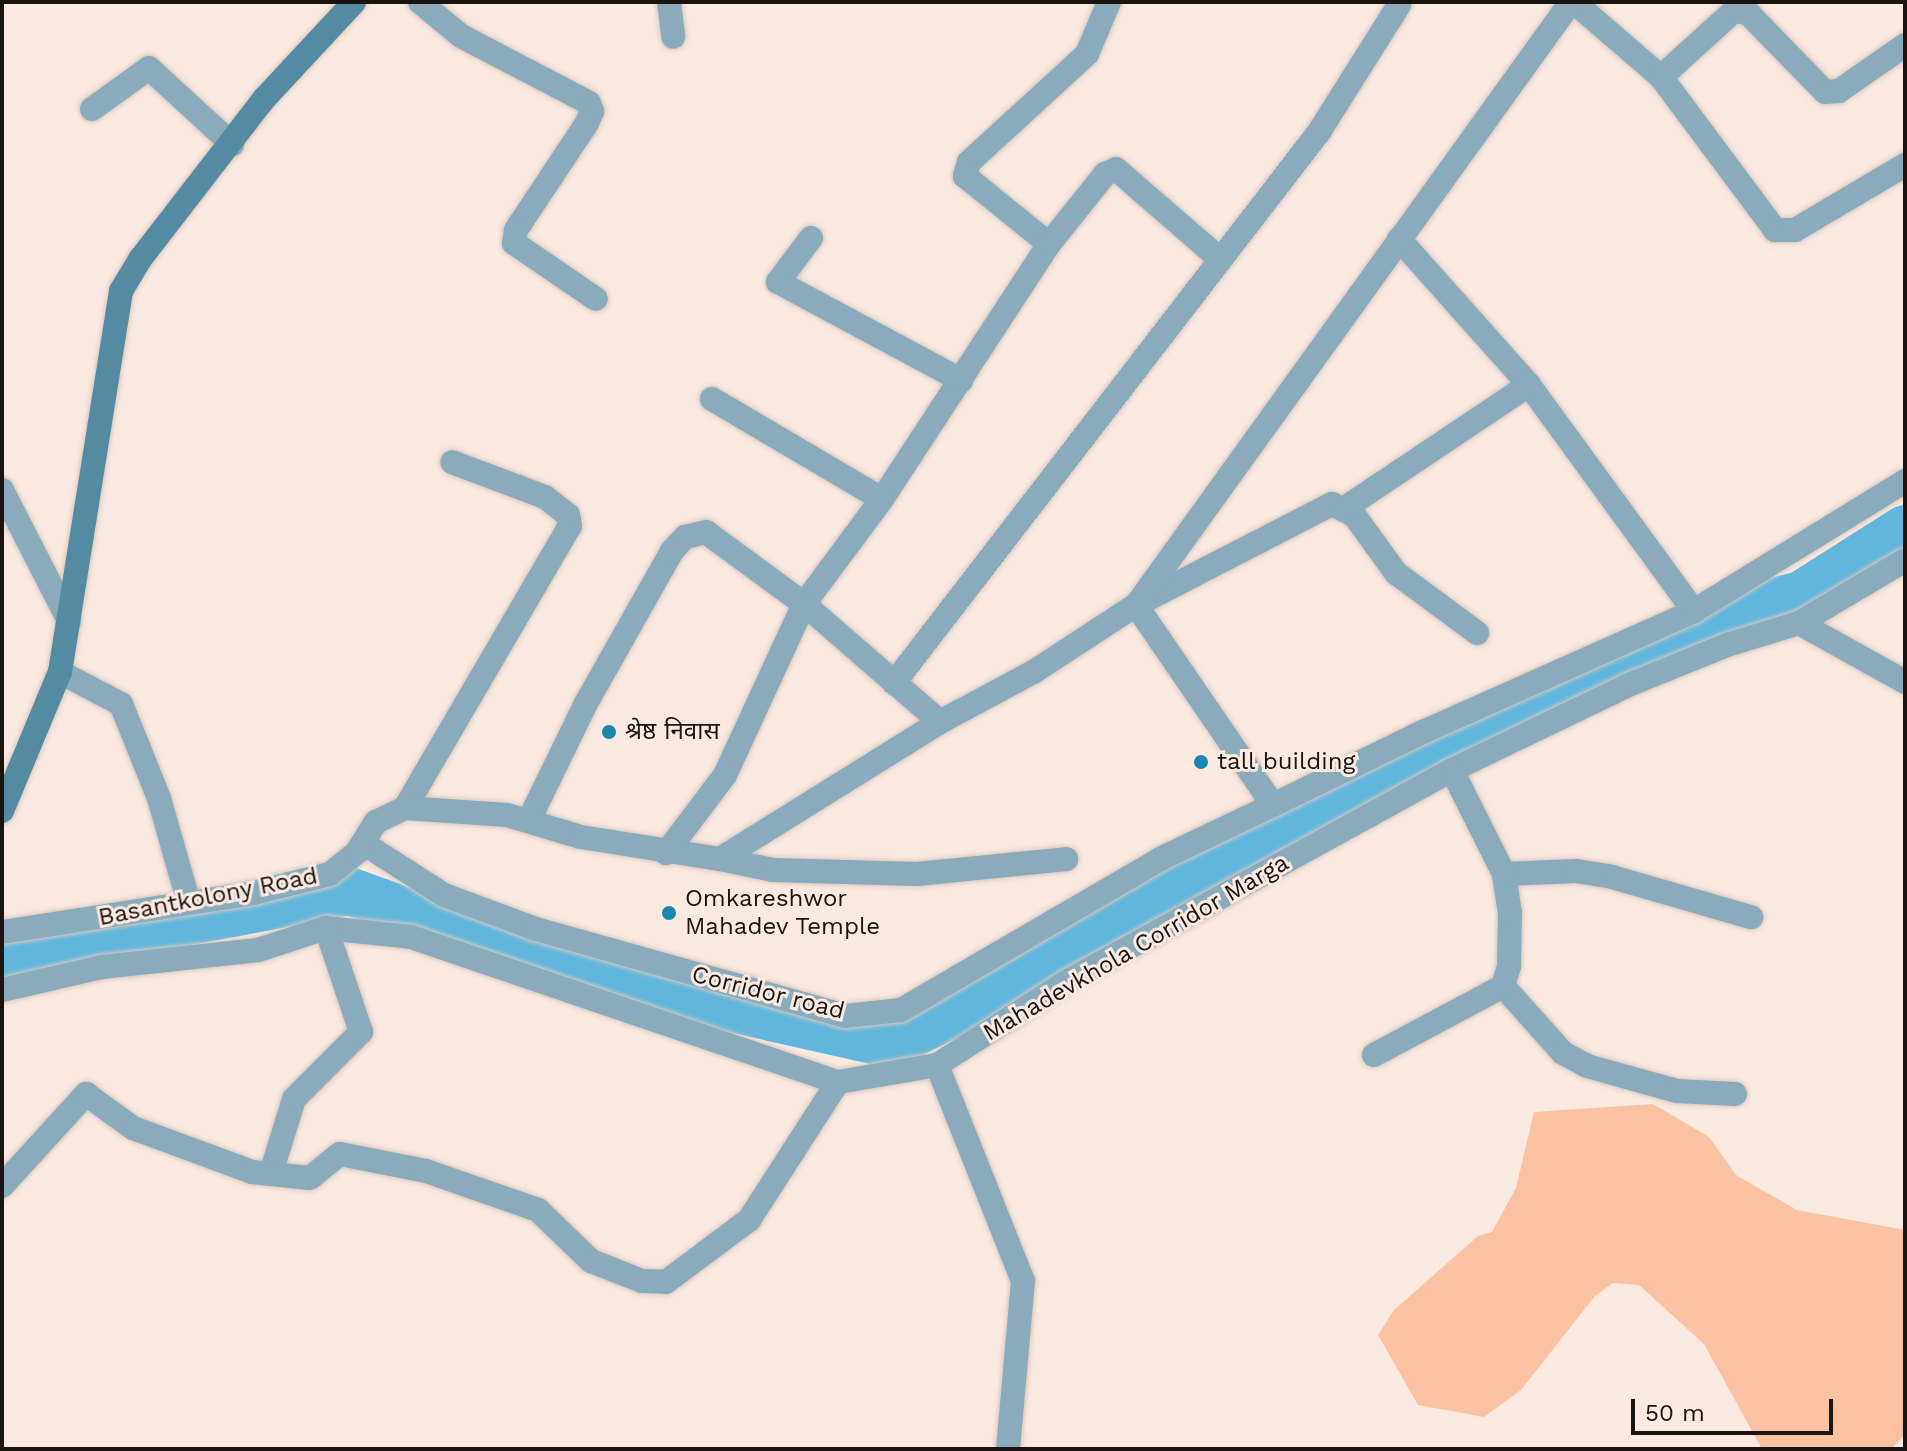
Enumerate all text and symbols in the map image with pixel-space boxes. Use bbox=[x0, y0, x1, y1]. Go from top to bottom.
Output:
place label: श्रेष्ठ निवास bbox=[625, 718, 720, 746]
marker: श्रेष्ठ निवास bbox=[600, 723, 618, 741]
place label: tall building bbox=[1217, 748, 1356, 776]
marker: tall building bbox=[1192, 753, 1210, 771]
street label: Mahadevkhola Corridor Marga bbox=[978, 848, 1294, 1048]
street label: Basantkolony Road bbox=[96, 862, 320, 932]
place label: Omkareshwor Mahadev Temple bbox=[685, 885, 881, 941]
marker: Omkareshwor Mahadev Temple bbox=[660, 904, 678, 922]
street label: Corridor road bbox=[688, 960, 848, 1026]
scale bar bbox=[1635, 1383, 1837, 1433]
text: 50 m bbox=[1645, 1399, 1705, 1427]

